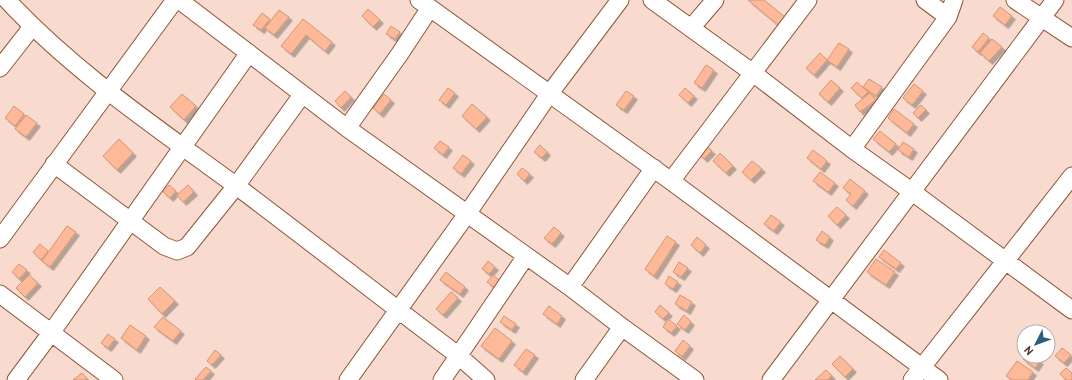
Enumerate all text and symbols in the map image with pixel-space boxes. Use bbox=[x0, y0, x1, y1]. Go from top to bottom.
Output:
north arrow bbox=[1016, 324, 1056, 364]
text: N bbox=[1021, 343, 1036, 358]

